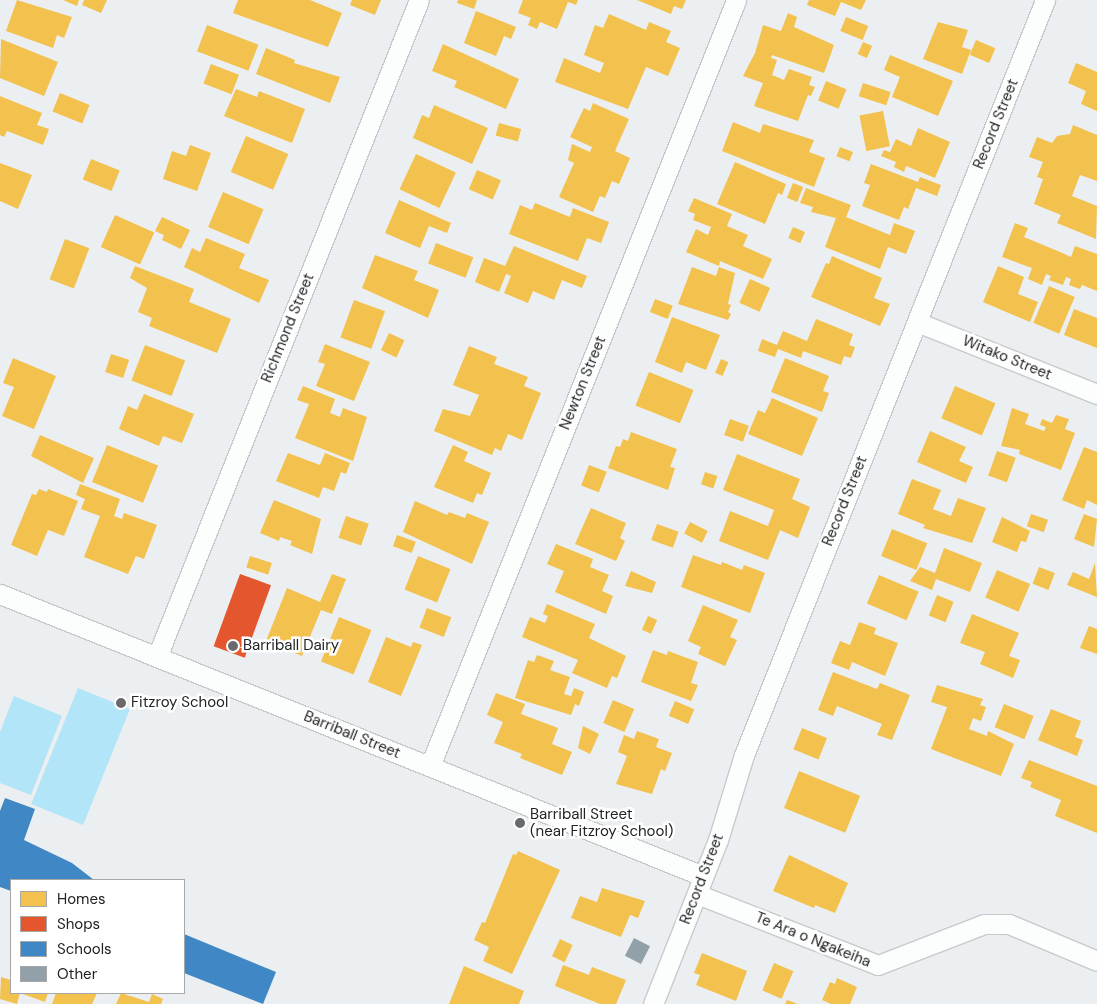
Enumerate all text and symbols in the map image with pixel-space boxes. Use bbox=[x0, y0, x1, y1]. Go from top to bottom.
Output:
street label: Record Street bbox=[970, 76, 1022, 172]
street label: Richmond Street bbox=[258, 271, 318, 385]
street label: Witako Street bbox=[960, 332, 1054, 384]
street label: Newton Street bbox=[556, 333, 610, 433]
street label: Record Street bbox=[819, 453, 871, 549]
place label: Barriball Dairy bbox=[243, 637, 339, 655]
marker: Barriball Dairy bbox=[227, 640, 239, 652]
place label: Fitzroy School bbox=[131, 694, 228, 712]
marker: Fitzroy School bbox=[115, 697, 127, 709]
street label: Barriball Street bbox=[301, 707, 403, 763]
place label: Barriball Street (near Fitzroy School) bbox=[530, 805, 673, 840]
marker: Barriball Street (near Fitzroy School) bbox=[514, 817, 526, 829]
street label: Record Street bbox=[676, 831, 728, 927]
legend bbox=[10, 879, 185, 994]
text: Homes bbox=[57, 889, 106, 909]
street label: Te Ara o Ngakeiha bbox=[753, 909, 873, 971]
text: Shops bbox=[57, 914, 100, 934]
text: Schools bbox=[57, 939, 112, 959]
text: Other bbox=[57, 964, 97, 984]

